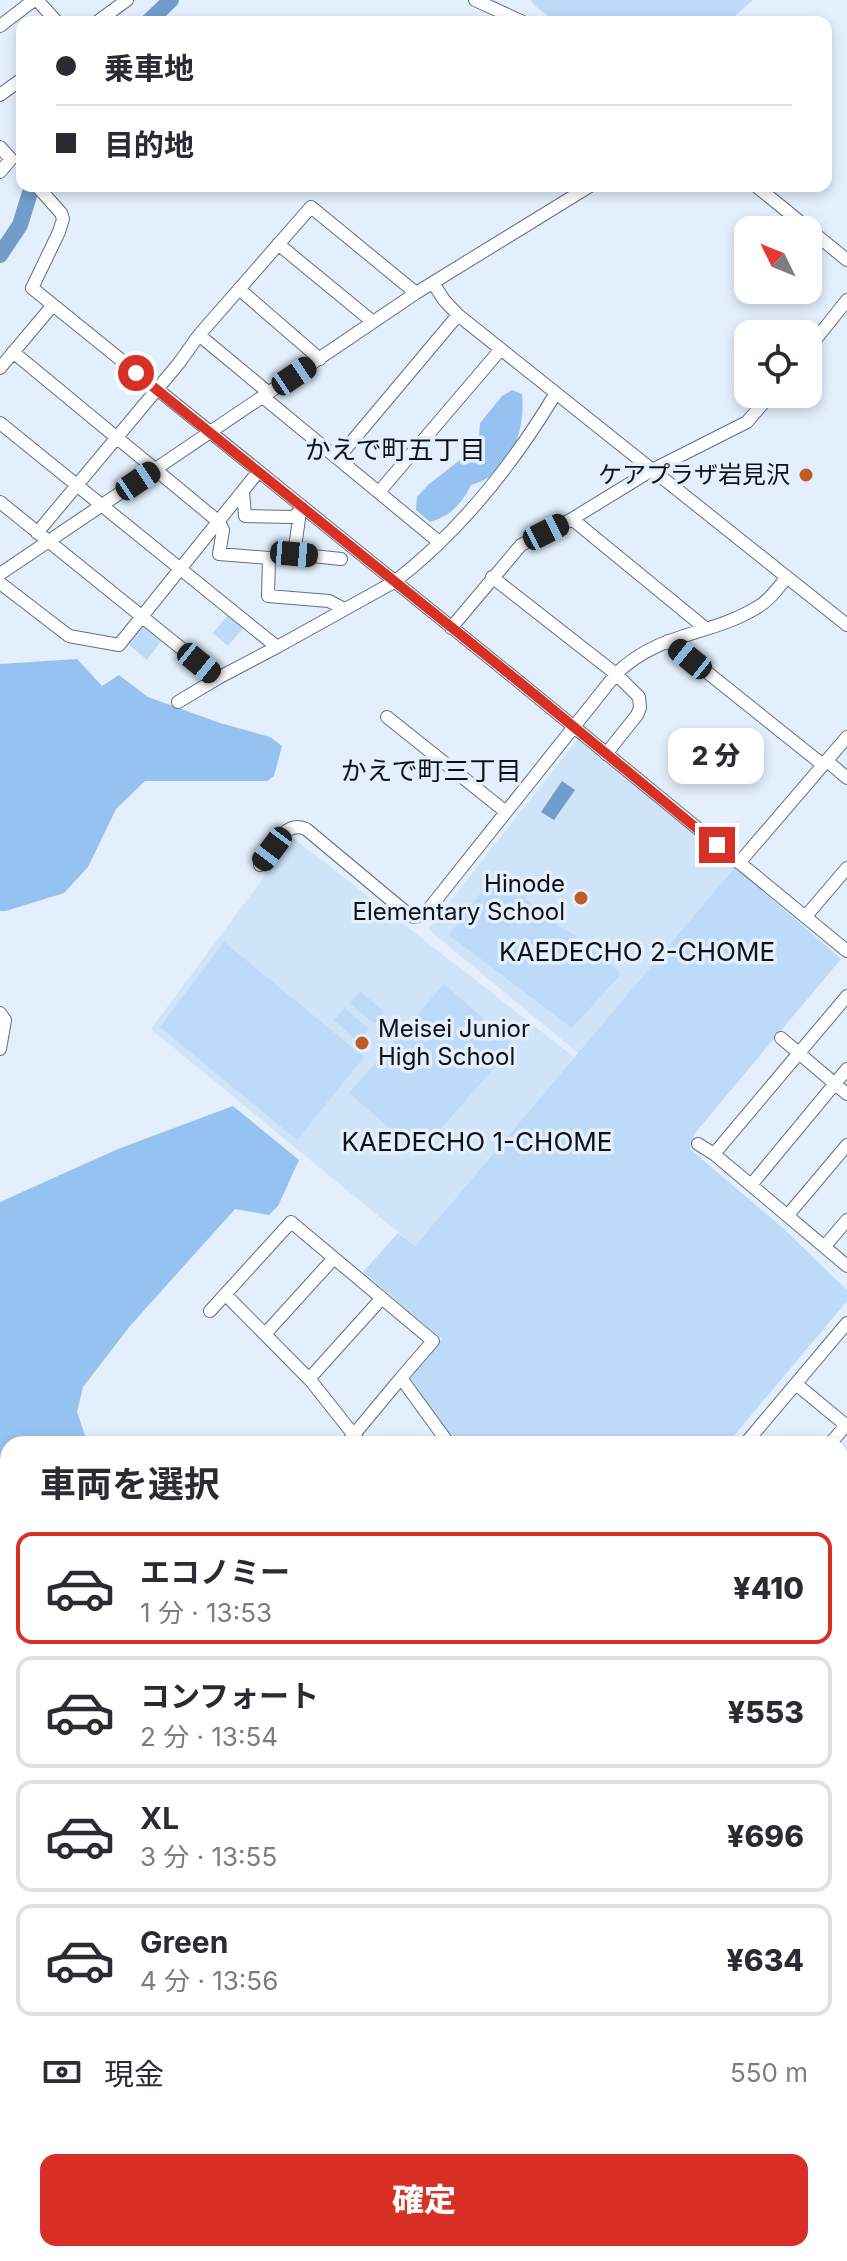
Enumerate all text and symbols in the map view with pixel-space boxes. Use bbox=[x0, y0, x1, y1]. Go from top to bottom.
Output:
text: 乗車地 bbox=[104, 50, 194, 86]
text: 目的地 bbox=[104, 127, 194, 163]
north arrow bbox=[734, 216, 822, 304]
map controls bbox=[734, 216, 822, 408]
button: locate bbox=[734, 320, 822, 408]
car bbox=[267, 353, 321, 399]
route start bbox=[118, 355, 154, 391]
district label: かえで町五丁目 bbox=[304, 434, 486, 465]
car bbox=[111, 458, 165, 504]
place label: ケアプラザ岩見沢 bbox=[598, 460, 790, 489]
marker: ケアプラザ岩見沢 bbox=[797, 466, 815, 484]
car bbox=[519, 510, 573, 554]
car bbox=[269, 540, 319, 568]
car bbox=[664, 635, 716, 683]
car bbox=[173, 639, 225, 687]
callout: 2 分 bbox=[669, 729, 765, 785]
text: 2 分 bbox=[692, 740, 740, 771]
district label: かえで町三丁目 bbox=[340, 755, 522, 786]
car bbox=[248, 823, 296, 875]
route end bbox=[699, 827, 735, 863]
place label: Hinode Elementary School bbox=[353, 869, 565, 926]
marker: Hinode Elementary School bbox=[572, 889, 590, 907]
district label: KAEDECHO 2-CHOME bbox=[499, 936, 775, 967]
place label: Meisei Junior High School bbox=[378, 1014, 530, 1071]
marker: Meisei Junior High School bbox=[353, 1034, 371, 1052]
district label: KAEDECHO 1-CHOME bbox=[342, 1126, 612, 1157]
text: 車両を選択 bbox=[40, 1462, 220, 1506]
icon: car bbox=[44, 1552, 116, 1624]
text: エコノミー bbox=[140, 1554, 290, 1590]
text: ¥410 bbox=[733, 1570, 804, 1606]
text: 1 分 · 13:53 bbox=[140, 1597, 272, 1628]
icon: car bbox=[44, 1676, 116, 1748]
text: コンフォート bbox=[140, 1678, 319, 1714]
text: ¥553 bbox=[728, 1694, 804, 1730]
text: 2 分 · 13:54 bbox=[140, 1721, 278, 1752]
icon: car bbox=[44, 1800, 116, 1872]
text: XL bbox=[140, 1800, 179, 1836]
text: ¥696 bbox=[727, 1818, 804, 1854]
text: 3 分 · 13:55 bbox=[140, 1841, 277, 1872]
icon: car bbox=[44, 1924, 116, 1996]
text: Green bbox=[140, 1924, 228, 1960]
text: ¥634 bbox=[726, 1942, 804, 1978]
text: 4 分 · 13:56 bbox=[140, 1965, 278, 1996]
icon: cash bbox=[40, 2050, 84, 2094]
text: 現金 bbox=[104, 2056, 164, 2092]
text: 550 m bbox=[730, 2057, 808, 2088]
button: 確定 bbox=[40, 2154, 808, 2246]

